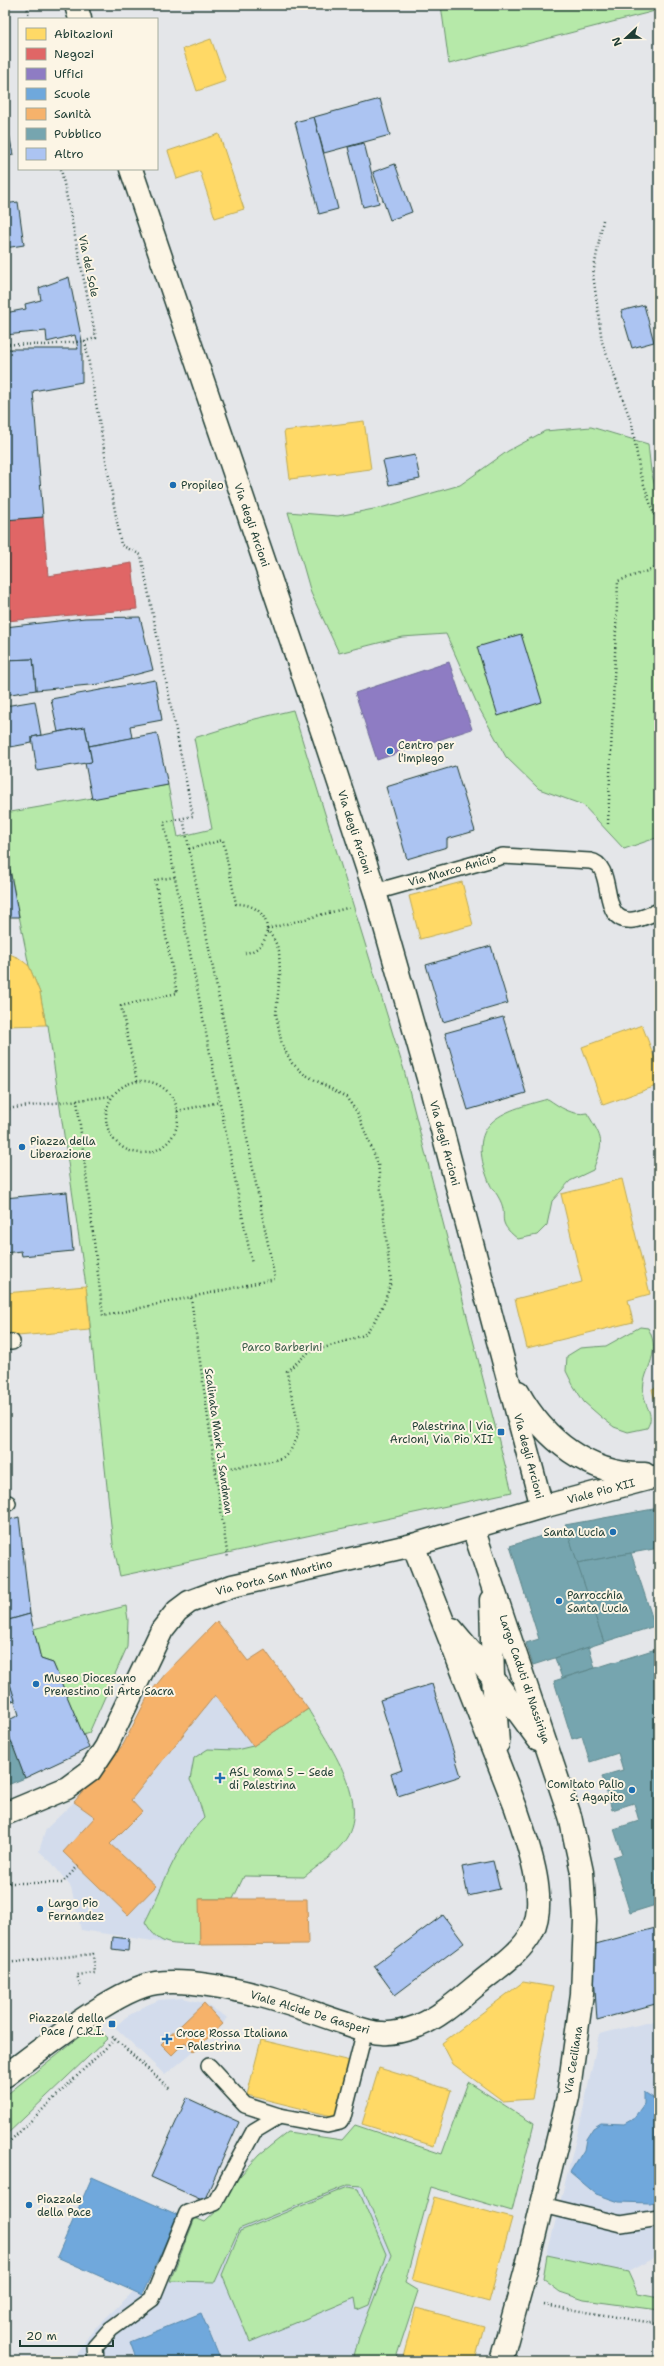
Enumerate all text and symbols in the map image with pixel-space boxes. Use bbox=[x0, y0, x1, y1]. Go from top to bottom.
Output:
legend bbox=[18, 18, 158, 170]
north arrow bbox=[606, 18, 646, 58]
text: Abitazioni bbox=[54, 26, 113, 42]
text: N bbox=[608, 34, 626, 48]
text: Negozi bbox=[54, 46, 94, 62]
text: Uffici bbox=[54, 66, 84, 82]
text: Scuole bbox=[54, 86, 91, 102]
text: Sanità bbox=[54, 106, 91, 122]
text: Pubblico bbox=[54, 126, 102, 142]
text: Altro bbox=[54, 146, 84, 162]
street label: Via del Sole bbox=[75, 234, 102, 299]
place label: Propileo bbox=[181, 478, 224, 493]
marker: Propileo bbox=[168, 480, 178, 490]
street label: Via degli Arcioni bbox=[230, 481, 273, 569]
place label: Centro per l'impiego bbox=[398, 738, 454, 766]
marker: Centro per l'impiego bbox=[385, 746, 395, 756]
street label: Via degli Arcioni bbox=[334, 788, 375, 876]
street label: Via Marco Anicio bbox=[406, 851, 498, 890]
street label: Via degli Arcioni bbox=[426, 1099, 463, 1187]
place label: Piazza della Liberazione bbox=[30, 1134, 96, 1162]
marker: Piazza della Liberazione bbox=[17, 1142, 27, 1152]
park label: Parco Barberini bbox=[242, 1340, 322, 1355]
street label: Scalinata Mark J. Sandman bbox=[201, 1367, 236, 1515]
street label: Via degli Arcioni bbox=[510, 1412, 547, 1500]
place label: Palestrina | Via Arcioni, Via Pio XII bbox=[390, 1419, 493, 1447]
marker: Palestrina | Via Arcioni, Via Pio XII bbox=[496, 1427, 506, 1437]
street label: Viale Pio XII bbox=[566, 1475, 637, 1508]
place label: Santa Lucia bbox=[544, 1525, 605, 1540]
marker: Santa Lucia bbox=[608, 1527, 618, 1537]
street label: Via Porta San Martino bbox=[214, 1556, 334, 1599]
place label: Parrocchia Santa Lucia bbox=[567, 1588, 629, 1616]
marker: Parrocchia Santa Lucia bbox=[554, 1596, 564, 1606]
street label: Largo Caduti di Nassiriya bbox=[495, 1613, 554, 1746]
place label: Museo Diocesano Prenestino di Arte Sacra bbox=[44, 1671, 174, 1699]
marker: Museo Diocesano Prenestino di Arte Sacra bbox=[31, 1679, 41, 1689]
place label: ASL Roma 5 – Sede di Palestrina bbox=[229, 1765, 334, 1793]
marker: ASL Roma 5 – Sede di Palestrina bbox=[214, 1772, 226, 1784]
place label: Comitato Palio S. Agapito bbox=[547, 1777, 624, 1805]
marker: Comitato Palio S. Agapito bbox=[627, 1785, 637, 1795]
place label: Largo Pio Fernandez bbox=[48, 1896, 104, 1924]
marker: Largo Pio Fernandez bbox=[35, 1904, 45, 1914]
street label: Viale Alcide De Gasperi bbox=[248, 1987, 371, 2038]
place label: Piazzale della Pace / C.R.I. bbox=[29, 2011, 104, 2039]
marker: Piazzale della Pace / C.R.I. bbox=[107, 2019, 117, 2029]
street label: Via Ceciliana bbox=[561, 2025, 586, 2095]
place label: Croce Rossa Italiana – Palestrina bbox=[176, 2026, 288, 2054]
marker: Croce Rossa Italiana – Palestrina bbox=[161, 2033, 173, 2045]
place label: Piazzale della Pace bbox=[37, 2192, 91, 2220]
marker: Piazzale della Pace bbox=[24, 2200, 34, 2210]
scale bar bbox=[20, 2322, 113, 2348]
text: 20 m bbox=[26, 2328, 57, 2344]

